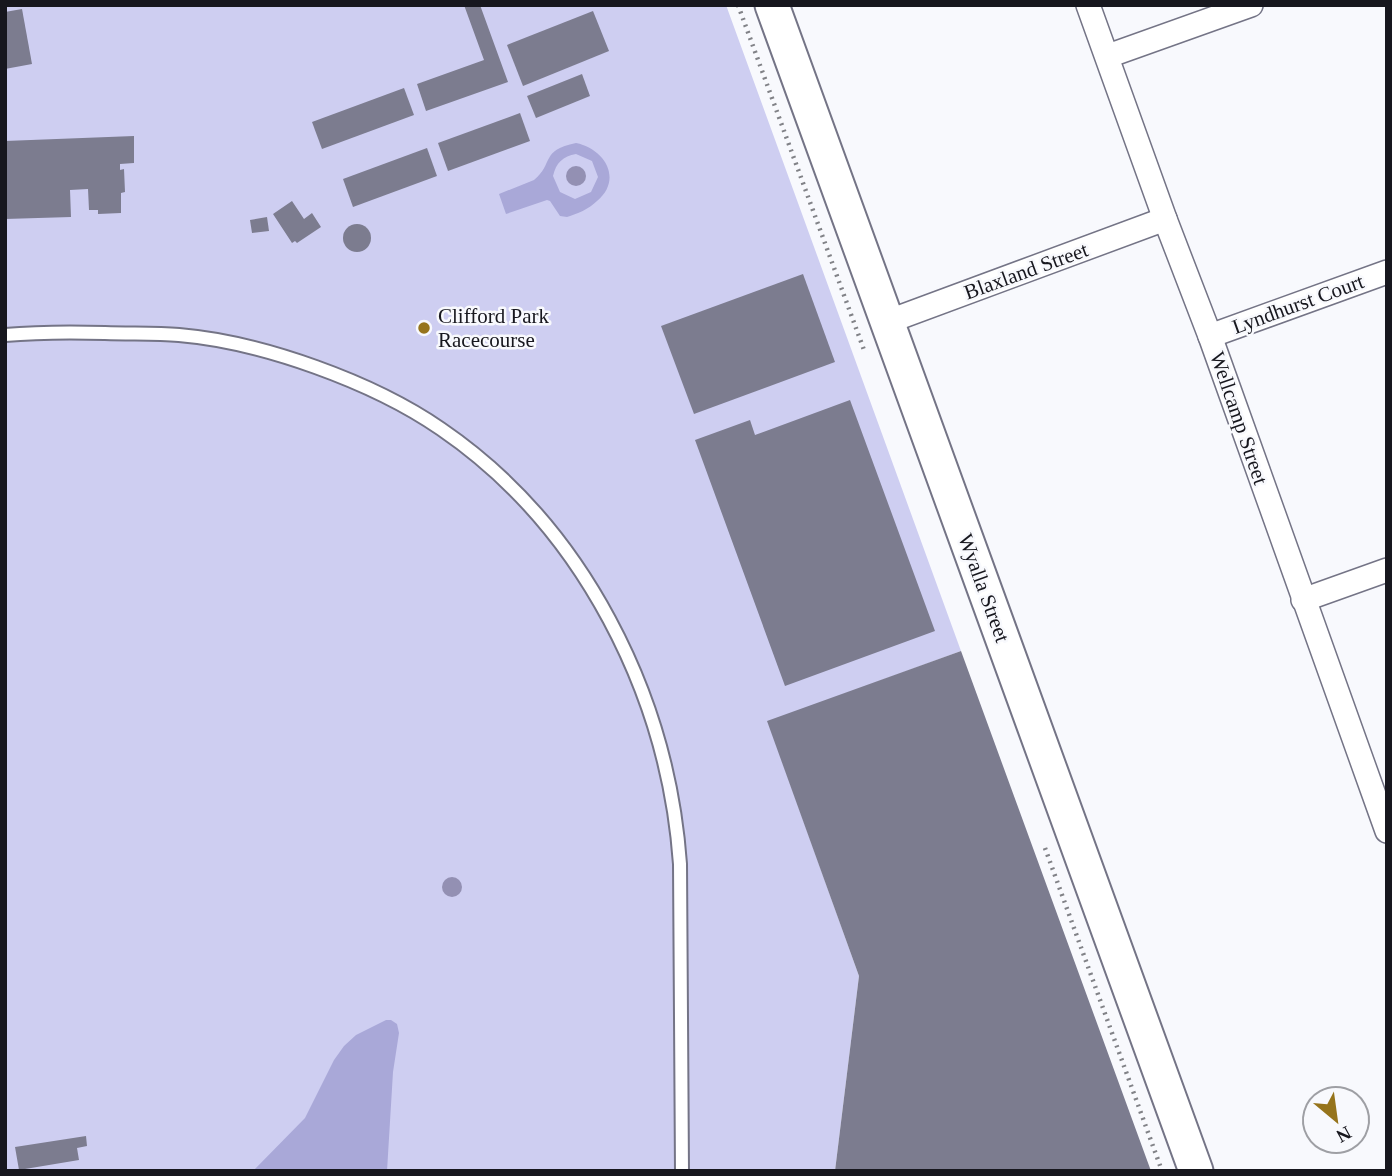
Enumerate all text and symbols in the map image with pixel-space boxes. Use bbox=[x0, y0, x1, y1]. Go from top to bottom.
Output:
street label: Blaxland Street bbox=[961, 237, 1091, 305]
street label: Lyndhurst Court bbox=[1229, 269, 1367, 339]
place label: Clifford Park Racecourse bbox=[438, 304, 550, 352]
marker: Clifford Park Racecourse bbox=[416, 320, 432, 336]
street label: Wellcamp Street bbox=[1205, 348, 1273, 488]
street label: Wyalla Street bbox=[953, 531, 1015, 646]
north arrow bbox=[1301, 1085, 1371, 1155]
text: N bbox=[1333, 1122, 1355, 1147]

